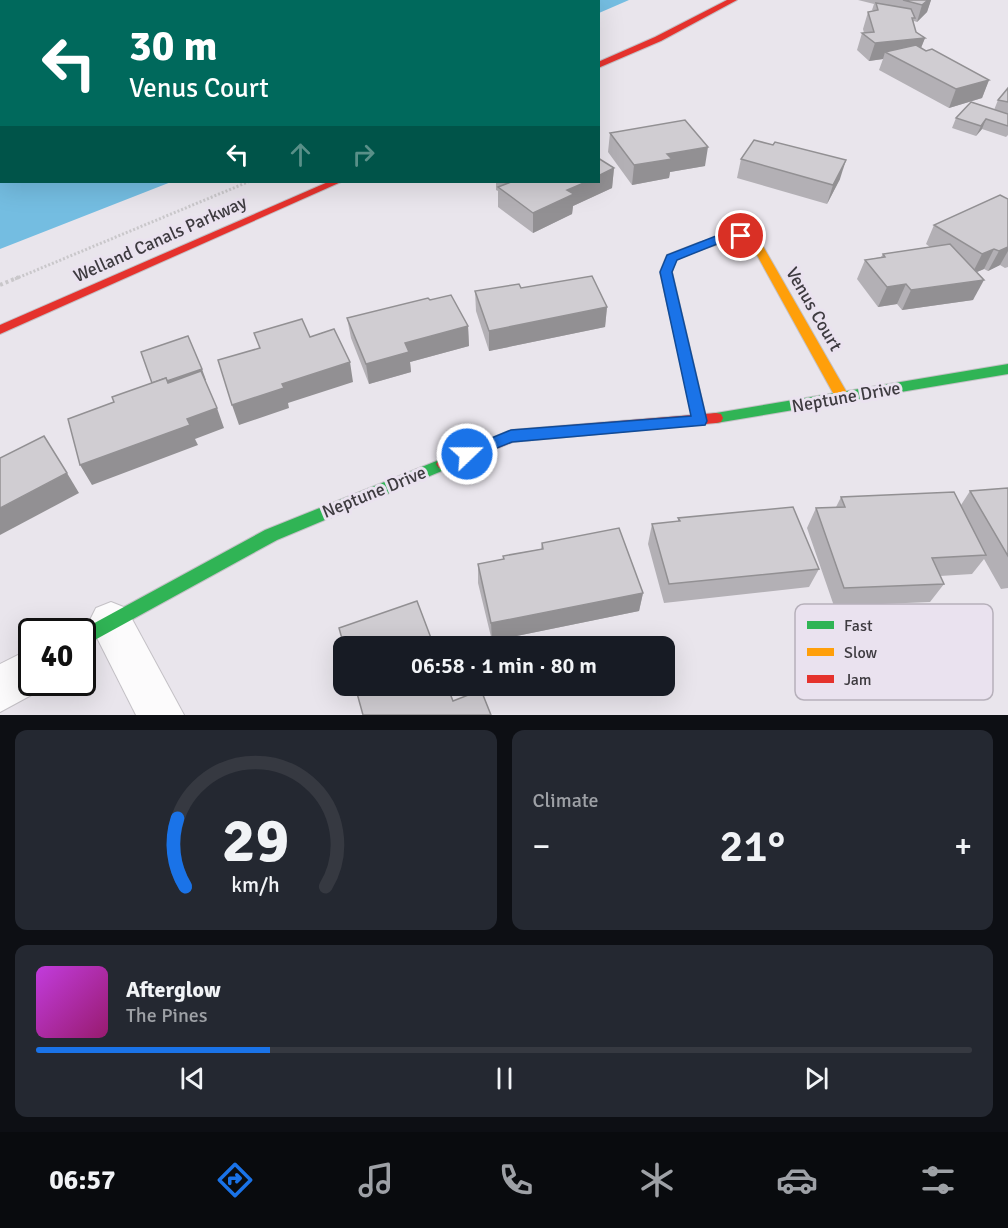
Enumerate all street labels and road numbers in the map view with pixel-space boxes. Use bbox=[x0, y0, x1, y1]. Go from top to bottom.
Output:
street label: Welland Canals Parkway bbox=[70, 191, 250, 287]
street label: Venus Court bbox=[781, 263, 847, 355]
street label: Neptune Drive bbox=[790, 377, 902, 417]
street label: Neptune Drive bbox=[319, 461, 429, 523]

